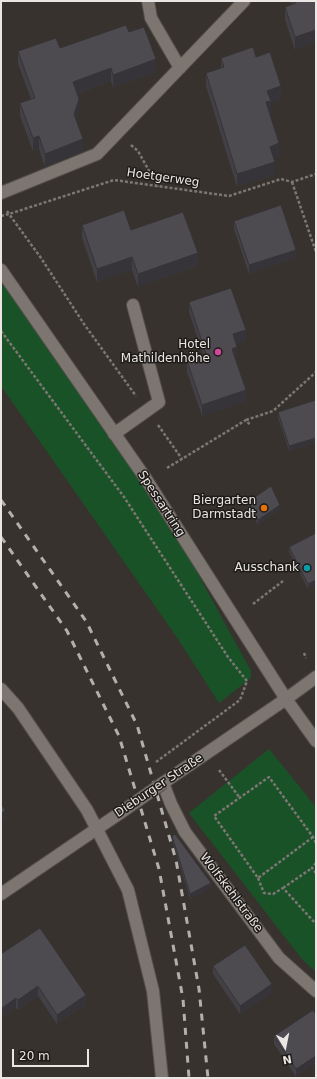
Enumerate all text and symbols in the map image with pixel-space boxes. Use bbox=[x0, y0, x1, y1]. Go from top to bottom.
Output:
street label: Hoetgerweg bbox=[126, 166, 200, 190]
place label: Hotel Mathildenhöhe bbox=[121, 338, 210, 366]
marker: Hotel Mathildenhöhe bbox=[213, 347, 223, 357]
street label: Spessartring bbox=[134, 468, 188, 540]
place label: Biergarten Darmstadt bbox=[192, 494, 256, 522]
marker: Biergarten Darmstadt bbox=[259, 503, 269, 513]
place label: Ausschank bbox=[235, 561, 299, 575]
marker: Ausschank bbox=[302, 563, 312, 573]
street label: Dieburger Straße bbox=[112, 751, 206, 821]
street label: Wolfskehlstraße bbox=[197, 851, 265, 935]
north arrow bbox=[265, 1027, 305, 1067]
scale bar bbox=[14, 1041, 91, 1067]
text: 20 m bbox=[19, 1049, 50, 1063]
text: N bbox=[282, 1052, 293, 1067]

